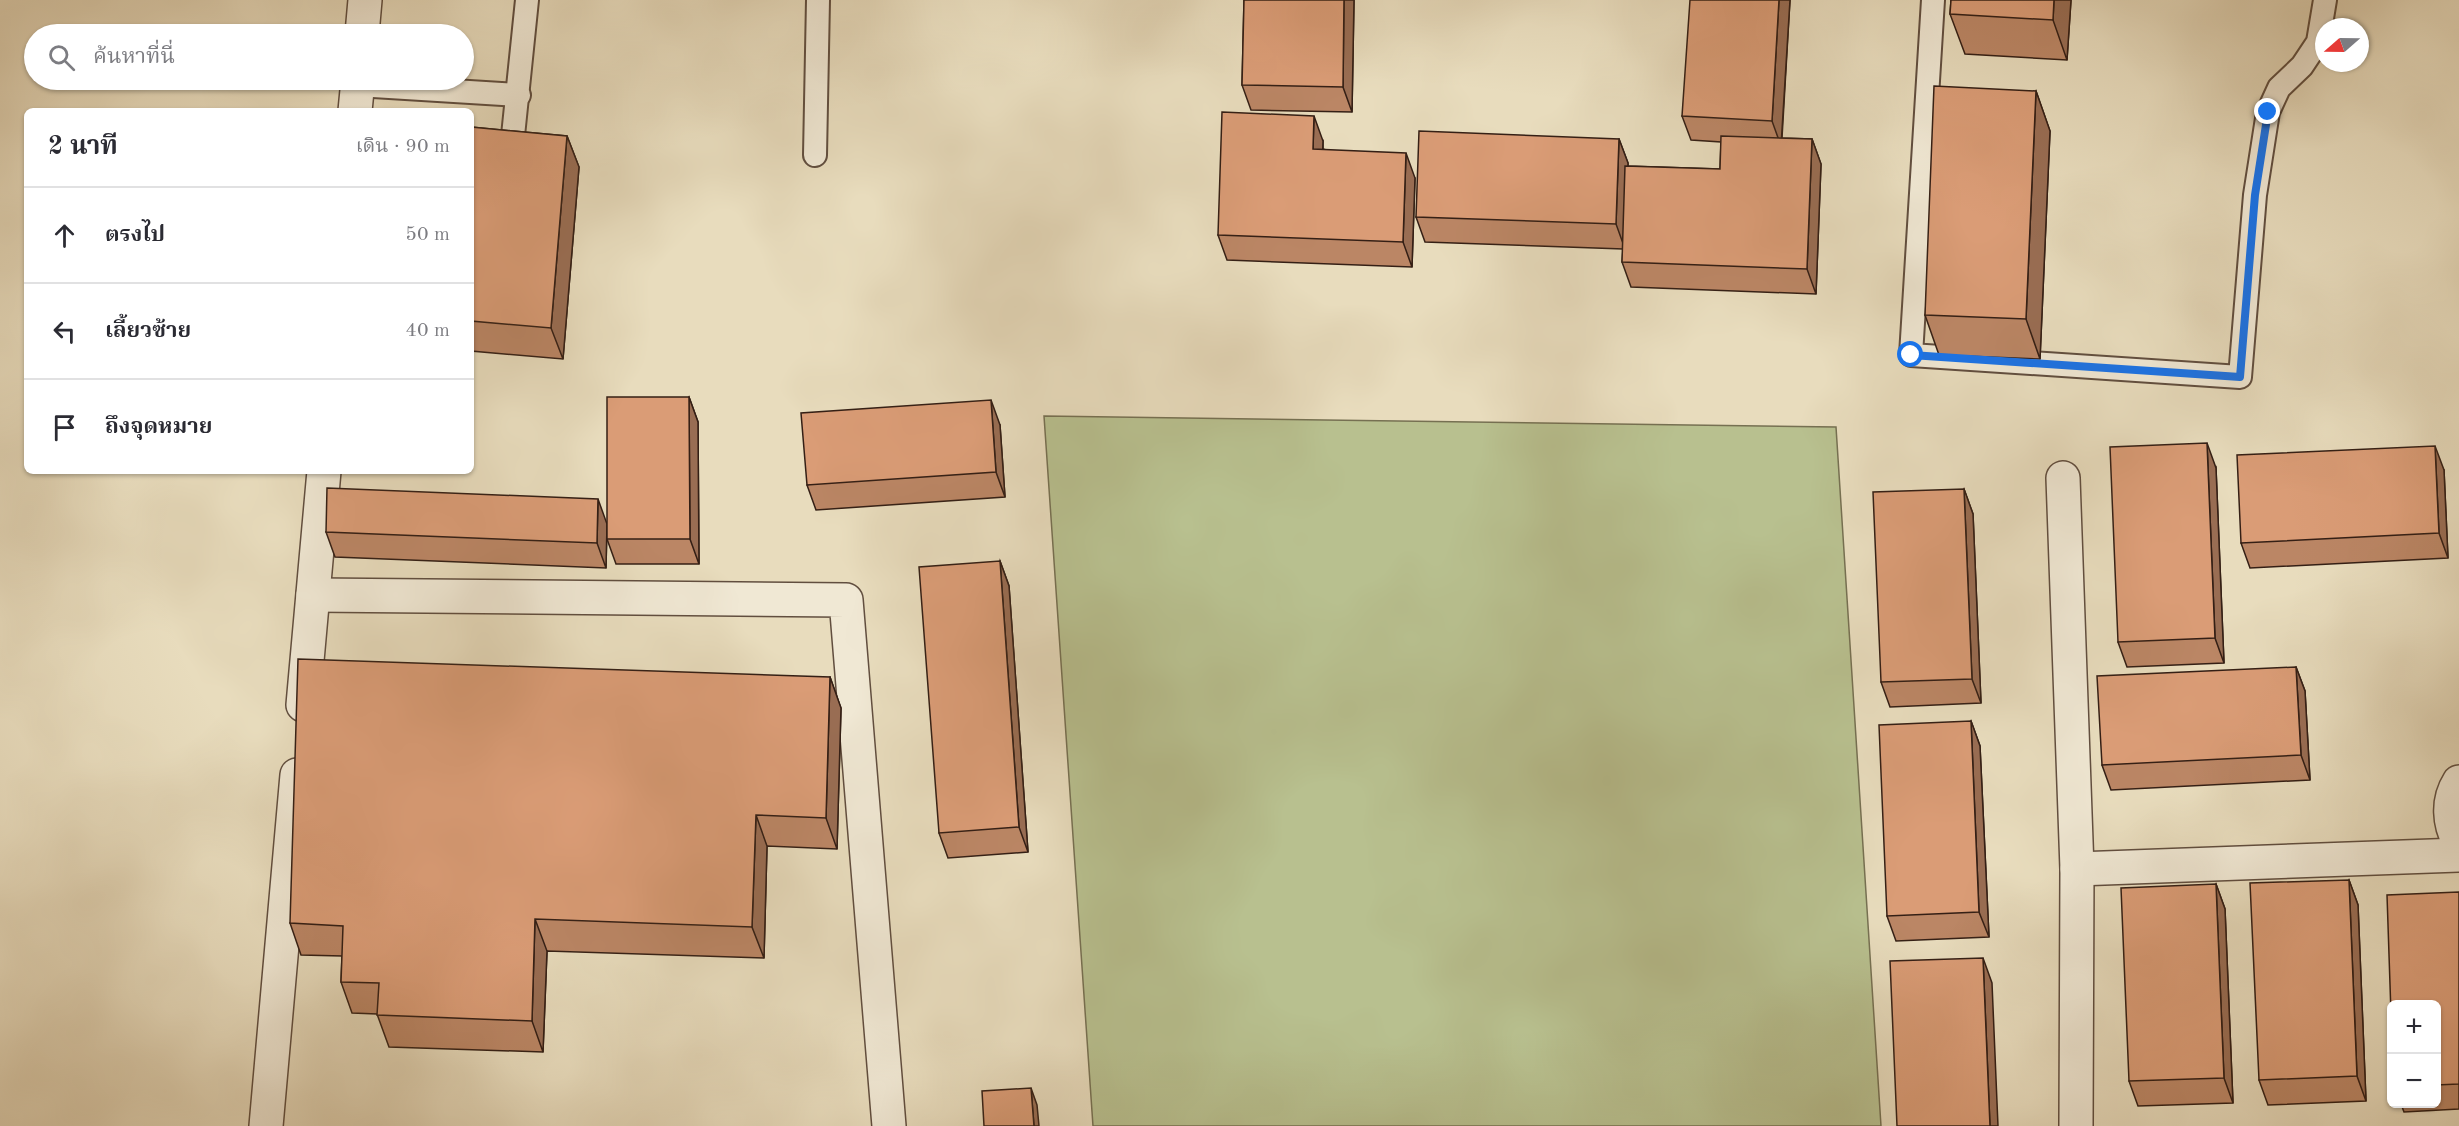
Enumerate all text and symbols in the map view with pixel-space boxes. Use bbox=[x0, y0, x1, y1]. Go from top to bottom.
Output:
north arrow bbox=[2315, 18, 2369, 72]
search box bbox=[24, 24, 474, 90]
icon: search bbox=[45, 41, 78, 74]
text: ค้นหาที่นี่ bbox=[93, 46, 175, 68]
route end bbox=[2254, 98, 2280, 124]
text: 2 นาที bbox=[48, 134, 118, 160]
text: เดิน · 90 m bbox=[356, 137, 450, 157]
icon: ahead bbox=[48, 219, 81, 252]
text: ตรงไป bbox=[105, 224, 165, 246]
text: 50 m bbox=[405, 225, 450, 245]
icon: left bbox=[48, 315, 81, 348]
text: เลี้ยวซ้าย bbox=[105, 320, 191, 342]
text: 40 m bbox=[405, 321, 450, 341]
route start bbox=[1897, 341, 1923, 367]
icon: arrive bbox=[48, 411, 81, 444]
text: ถึงจุดหมาย bbox=[105, 416, 212, 438]
map controls bbox=[2387, 1000, 2441, 1108]
button: + bbox=[2387, 1000, 2441, 1054]
button: − bbox=[2387, 1054, 2441, 1108]

